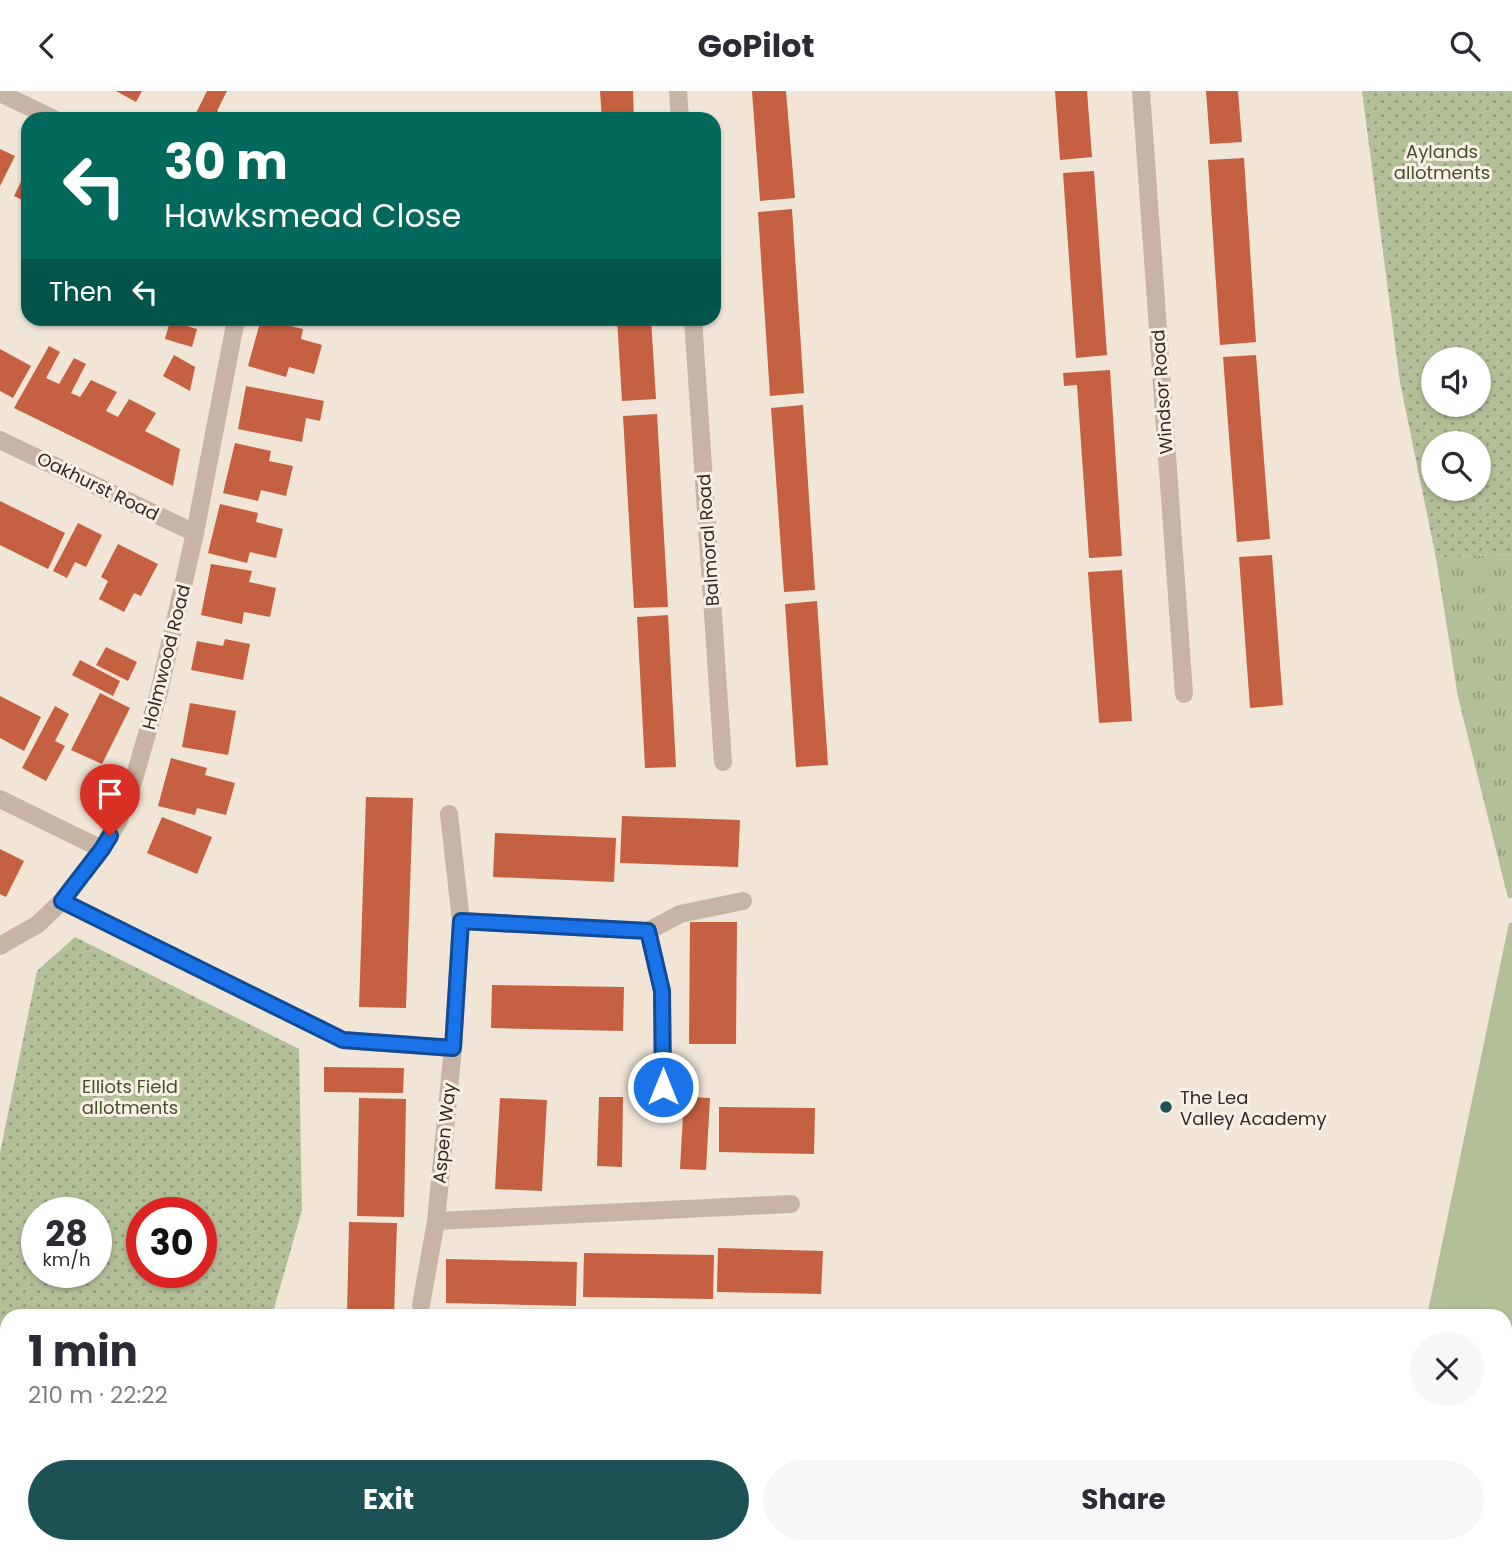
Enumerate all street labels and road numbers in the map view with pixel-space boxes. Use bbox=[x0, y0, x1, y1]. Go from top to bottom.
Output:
street label: Windsor Road bbox=[1145, 329, 1179, 455]
street label: Oakhurst Road bbox=[33, 446, 163, 526]
street label: Balmoral Road bbox=[691, 473, 725, 607]
street label: Holmwood Road bbox=[136, 582, 196, 732]
street label: Aspen Way bbox=[426, 1081, 462, 1185]

